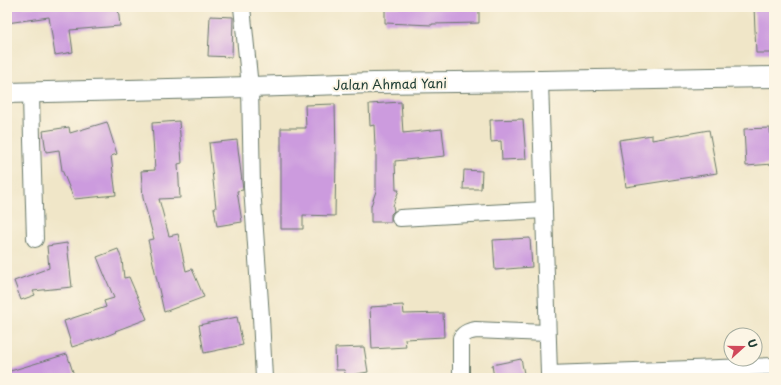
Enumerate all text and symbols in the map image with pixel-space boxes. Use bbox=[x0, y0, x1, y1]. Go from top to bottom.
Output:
street label: Jalan Ahmad Yani bbox=[333, 73, 447, 94]
north arrow bbox=[723, 327, 763, 367]
text: U bbox=[743, 336, 762, 350]

